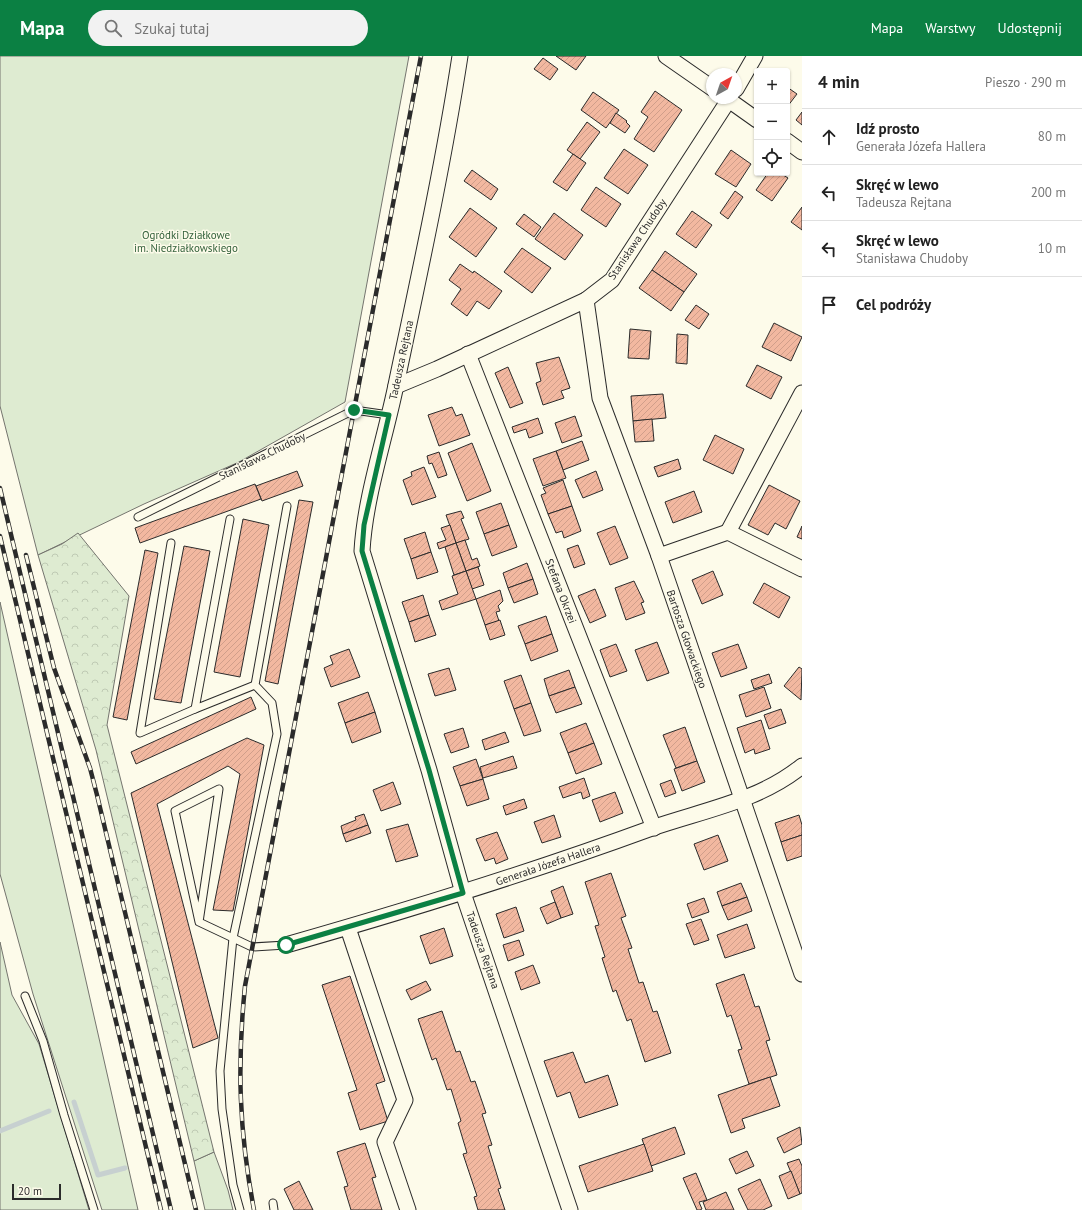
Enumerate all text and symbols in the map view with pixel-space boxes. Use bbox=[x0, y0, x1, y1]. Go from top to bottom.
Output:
search box bbox=[88, 10, 368, 46]
text: Mapa bbox=[20, 16, 64, 40]
icon: search bbox=[102, 17, 124, 39]
text: Szukaj tutaj bbox=[134, 19, 209, 38]
text: Mapa bbox=[871, 19, 903, 37]
text: Warstwy bbox=[925, 19, 976, 37]
text: Udostępnij bbox=[998, 19, 1062, 37]
north arrow bbox=[706, 68, 742, 104]
map controls bbox=[754, 68, 790, 176]
button: + bbox=[754, 68, 790, 104]
text: 4 min bbox=[818, 71, 859, 93]
text: Pieszo · 290 m bbox=[985, 74, 1066, 91]
button: − bbox=[754, 104, 790, 140]
text: Idź prosto bbox=[856, 119, 920, 138]
icon: ahead bbox=[818, 126, 840, 148]
text: 80 m bbox=[1038, 128, 1066, 145]
text: Generała Józefa Hallera bbox=[856, 138, 986, 155]
button: locate bbox=[754, 140, 790, 176]
text: Skręć w lewo bbox=[856, 175, 939, 194]
icon: left bbox=[818, 182, 840, 204]
text: 200 m bbox=[1031, 184, 1066, 201]
text: Tadeusza Rejtana bbox=[856, 194, 952, 211]
street label: Stanisława Chudoby bbox=[605, 195, 670, 282]
park label: Ogródki Działkowe im. Niedziałkowskiego bbox=[134, 228, 238, 255]
text: Skręć w lewo bbox=[856, 231, 939, 250]
icon: left bbox=[818, 238, 840, 260]
text: 10 m bbox=[1038, 240, 1066, 257]
text: Stanisława Chudoby bbox=[856, 250, 968, 267]
icon: arrive bbox=[818, 294, 840, 316]
text: Cel podróży bbox=[856, 295, 931, 314]
street label: Tadeusza Rejtana bbox=[386, 319, 416, 401]
route end bbox=[345, 401, 363, 419]
street label: Stanisława Chudoby bbox=[216, 429, 308, 483]
street label: Stefana Okrzei bbox=[542, 557, 580, 625]
street label: Bartosza Głowackiego bbox=[664, 588, 710, 690]
street label: Generała Józefa Hallera bbox=[494, 839, 602, 889]
street label: Tadeusza Rejtana bbox=[463, 909, 503, 991]
route start bbox=[277, 936, 295, 954]
scale bar bbox=[12, 1182, 61, 1201]
text: 20 m bbox=[18, 1184, 42, 1198]

